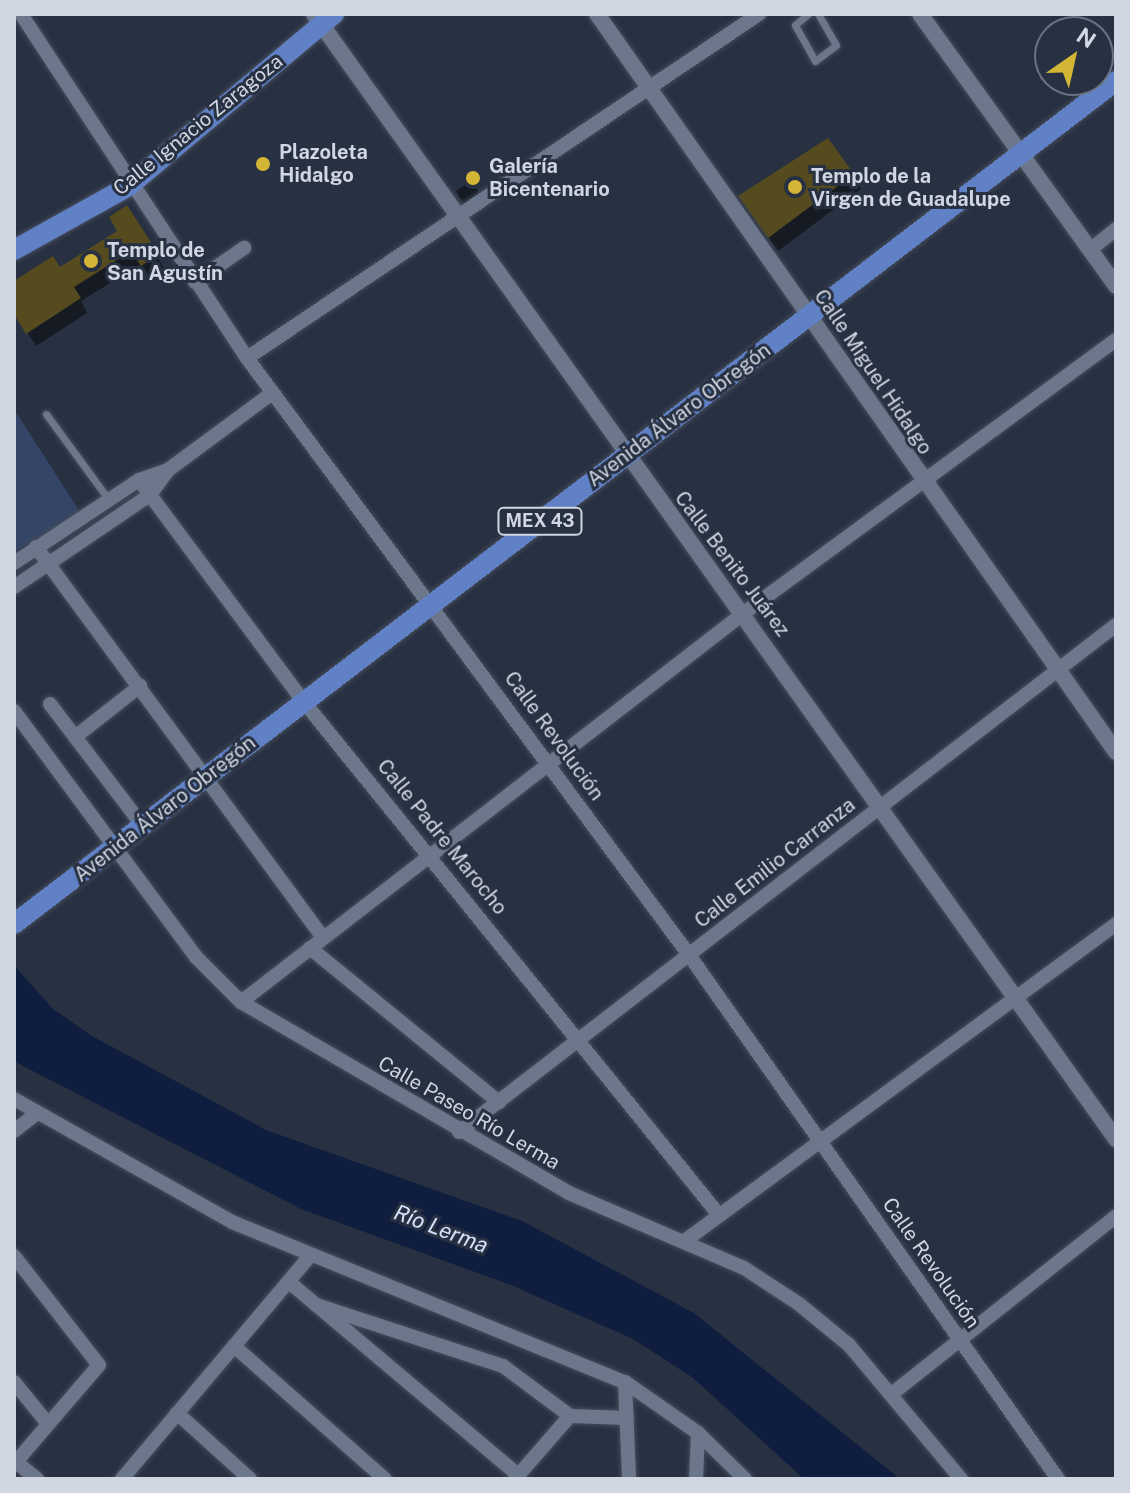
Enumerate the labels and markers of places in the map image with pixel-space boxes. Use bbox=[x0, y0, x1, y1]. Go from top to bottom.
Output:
place label: Plazoleta Hidalgo bbox=[279, 140, 368, 187]
place label: Galería Bicentenario bbox=[489, 154, 610, 201]
marker: Plazoleta Hidalgo bbox=[254, 155, 272, 173]
place label: Templo de la Virgen de Guadalupe bbox=[811, 164, 1011, 211]
marker: Galería Bicentenario bbox=[464, 169, 482, 187]
marker: Templo de la Virgen de Guadalupe bbox=[786, 178, 804, 196]
place label: Templo de San Agustín bbox=[107, 238, 223, 285]
marker: Templo de San Agustín bbox=[82, 252, 100, 270]

